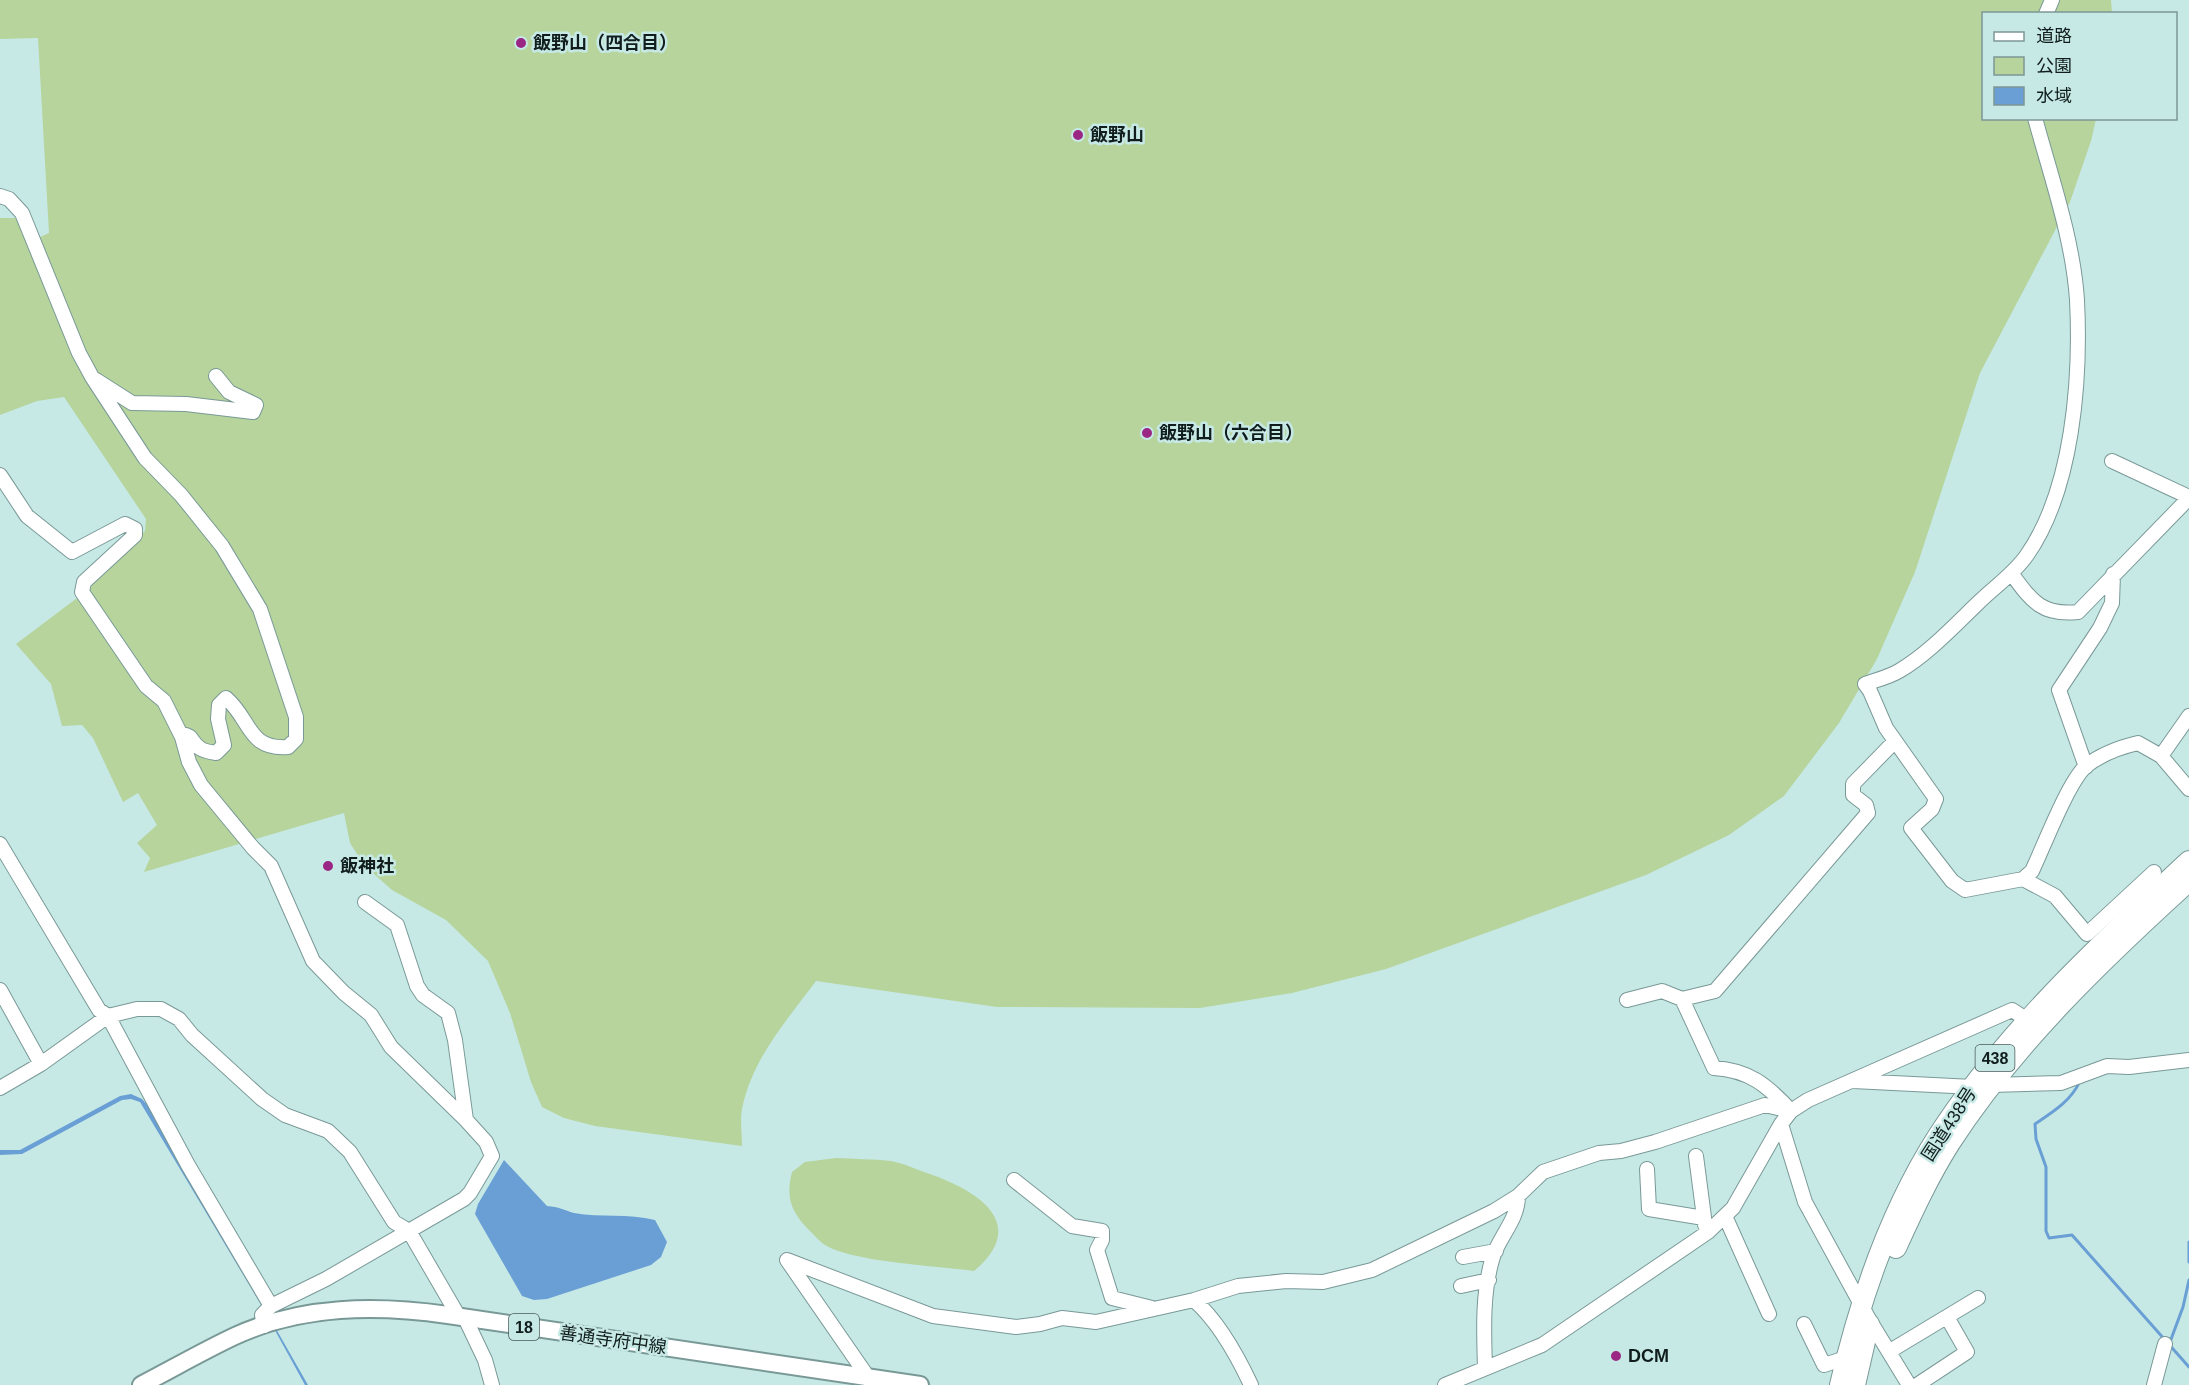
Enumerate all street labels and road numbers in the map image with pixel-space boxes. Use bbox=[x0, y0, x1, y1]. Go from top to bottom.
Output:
road number: 438 bbox=[1976, 1045, 2014, 1071]
street label: 国道438号 bbox=[1918, 1083, 1980, 1165]
road number: 18 bbox=[509, 1314, 539, 1340]
street label: 善通寺府中線 bbox=[558, 1323, 668, 1357]

